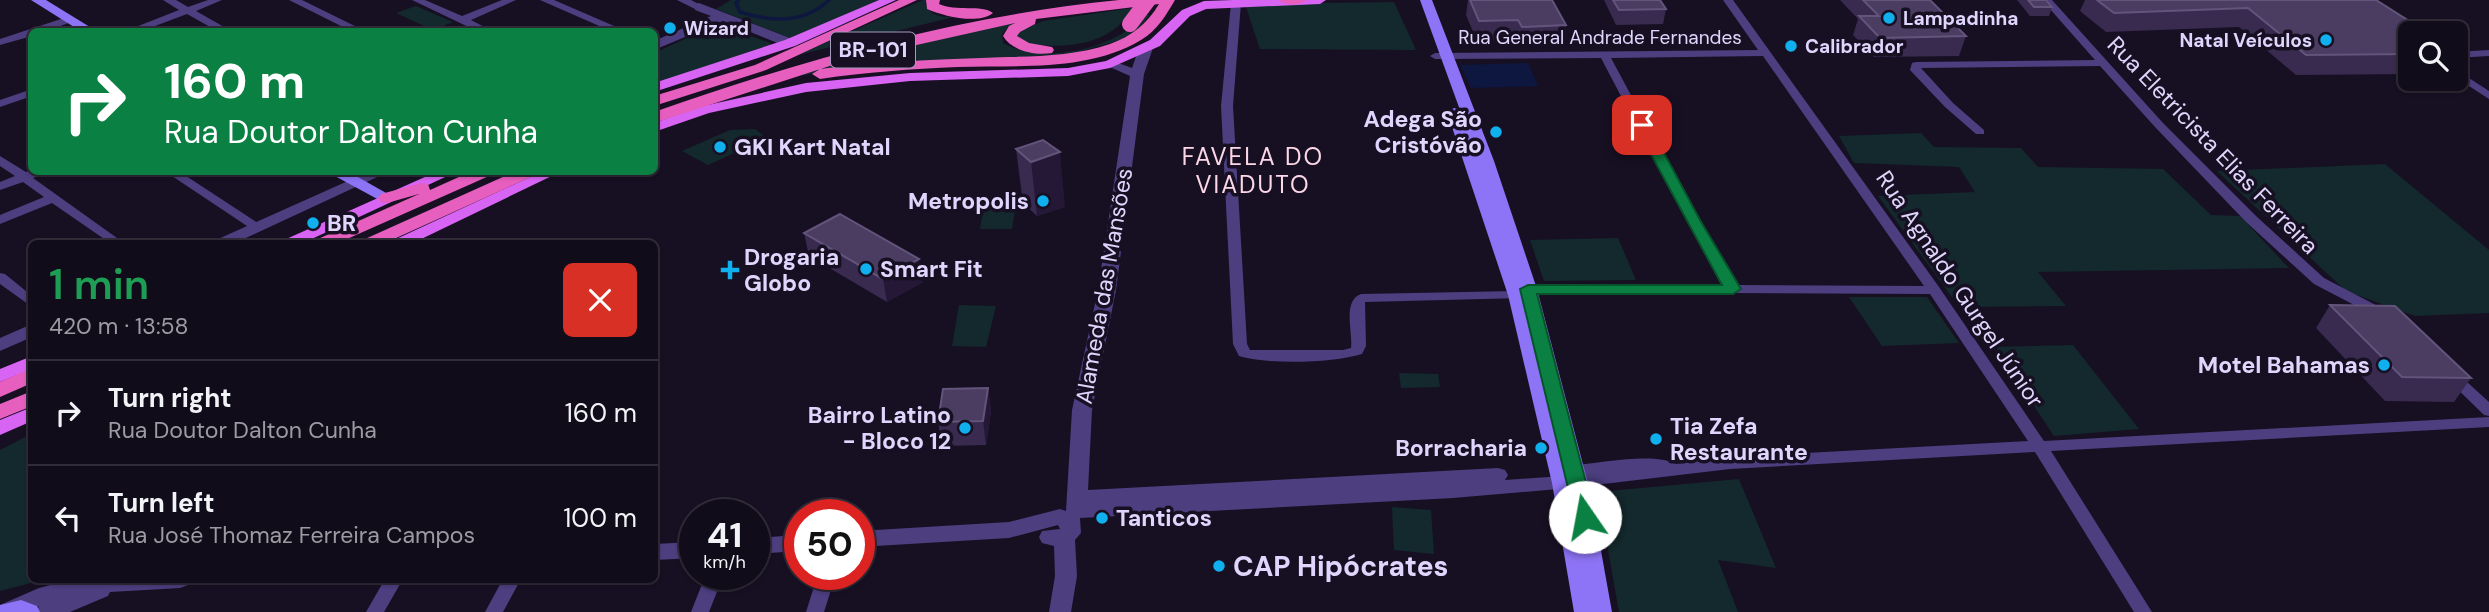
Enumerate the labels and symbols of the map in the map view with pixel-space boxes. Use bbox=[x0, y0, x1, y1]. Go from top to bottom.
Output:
place label: Lampadinha bbox=[1903, 6, 2018, 31]
marker: Lampadinha bbox=[1881, 10, 1897, 26]
place label: Wizard bbox=[684, 16, 749, 41]
marker: Wizard bbox=[662, 20, 678, 36]
street label: Rua General Andrade Fernandes bbox=[1458, 25, 1742, 50]
place label: Natal Veículos bbox=[2179, 28, 2312, 53]
street label: Rua Eletricista Elias Ferreira bbox=[2101, 30, 2325, 260]
road number: BR-101 bbox=[831, 32, 915, 68]
marker: Natal Veículos bbox=[2318, 32, 2334, 48]
place label: Calibrador bbox=[1805, 34, 1904, 59]
marker: Calibrador bbox=[1783, 38, 1799, 54]
pin bbox=[1612, 95, 1672, 155]
place label: Adega São Cristóvão bbox=[1364, 104, 1482, 160]
marker: Adega São Cristóvão bbox=[1488, 124, 1504, 140]
place label: GKI Kart Natal bbox=[734, 132, 891, 162]
marker: GKI Kart Natal bbox=[712, 139, 728, 155]
district label: FAVELA DO VIADUTO bbox=[1182, 141, 1324, 200]
street label: Rua Agnaldo Gurgel Júnior bbox=[1869, 165, 2051, 413]
street label: Alameda das Mansões bbox=[1068, 166, 1140, 406]
place label: Metropolis bbox=[908, 186, 1029, 216]
marker: Metropolis bbox=[1035, 193, 1051, 209]
place label: BR bbox=[327, 208, 356, 238]
marker: BR bbox=[305, 215, 321, 231]
place label: Drogaria Globo bbox=[744, 242, 839, 298]
place label: Smart Fit bbox=[880, 254, 983, 284]
marker: Smart Fit bbox=[858, 261, 874, 277]
marker: Drogaria Globo bbox=[722, 262, 738, 278]
place label: Motel Bahamas bbox=[2198, 350, 2370, 380]
marker: Motel Bahamas bbox=[2376, 357, 2392, 373]
place label: Bairro Latino - Bloco 12 bbox=[808, 400, 951, 456]
place label: Tia Zefa Restaurante bbox=[1670, 411, 1808, 467]
marker: Bairro Latino - Bloco 12 bbox=[957, 420, 973, 436]
marker: Tia Zefa Restaurante bbox=[1648, 431, 1664, 447]
place label: Borracharia bbox=[1395, 433, 1527, 463]
marker: Borracharia bbox=[1533, 440, 1549, 456]
position arrow bbox=[1548, 480, 1622, 554]
speed limit sign: 50 bbox=[784, 499, 875, 590]
place label: Tanticos bbox=[1116, 503, 1212, 533]
marker: Tanticos bbox=[1094, 510, 1110, 526]
place label: CAP Hipócrates bbox=[1233, 548, 1448, 585]
marker: CAP Hipócrates bbox=[1211, 558, 1227, 574]

